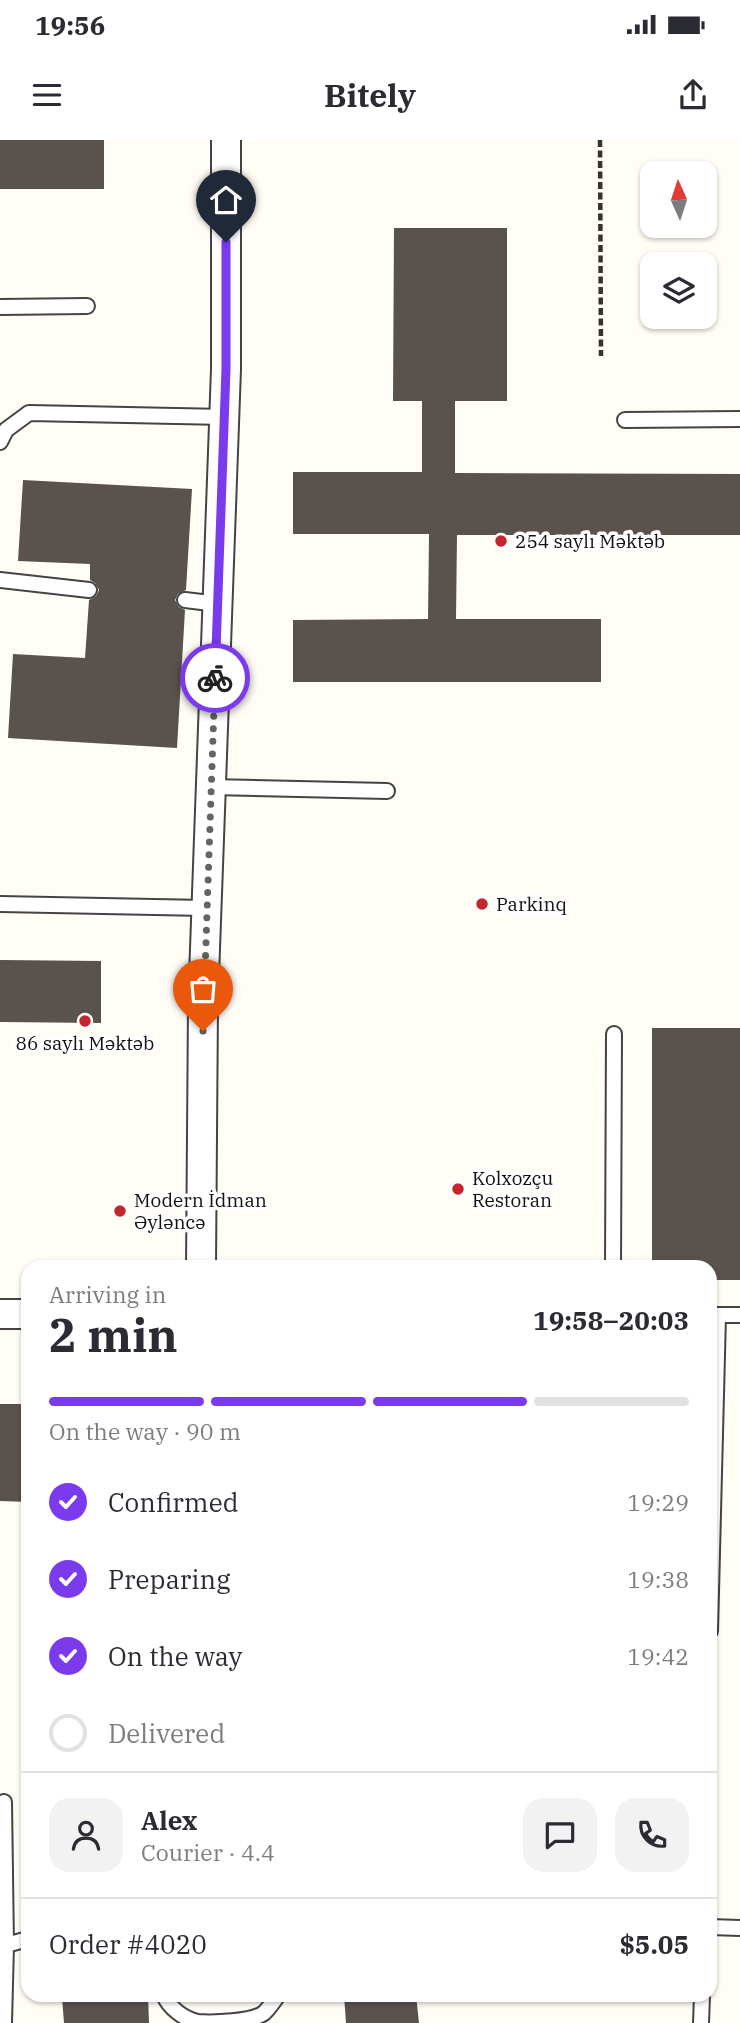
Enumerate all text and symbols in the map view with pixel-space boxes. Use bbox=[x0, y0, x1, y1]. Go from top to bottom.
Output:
text: 19:56 bbox=[35, 8, 105, 42]
text: Bitely bbox=[324, 74, 416, 116]
icon: menu bbox=[28, 76, 66, 114]
icon: share bbox=[674, 76, 712, 114]
north arrow bbox=[640, 161, 718, 238]
map controls bbox=[640, 161, 717, 329]
pin bbox=[196, 170, 256, 242]
icon: home bbox=[207, 181, 245, 219]
button: layers bbox=[640, 252, 717, 329]
place label: 254 saylı Məktəb bbox=[515, 529, 665, 553]
marker: 254 saylı Məktəb bbox=[493, 533, 509, 549]
courier bbox=[180, 643, 250, 713]
icon: bike bbox=[196, 659, 234, 697]
place label: Parkinq bbox=[496, 892, 567, 916]
marker: Parkinq bbox=[474, 896, 490, 912]
pin bbox=[173, 959, 233, 1031]
icon: bag bbox=[184, 970, 222, 1008]
marker: 86 saylı Məktəb bbox=[77, 1013, 93, 1029]
place label: 86 saylı Məktəb bbox=[16, 1031, 154, 1055]
place label: Kolxozçu Restoran bbox=[472, 1166, 554, 1212]
marker: Kolxozçu Restoran bbox=[450, 1181, 466, 1197]
place label: Modern İdman Əyləncə bbox=[134, 1188, 267, 1234]
marker: Modern İdman Əyləncə bbox=[112, 1203, 128, 1219]
text: Arriving in bbox=[49, 1279, 166, 1309]
text: 19:58–20:03 bbox=[533, 1303, 689, 1337]
text: 2 min bbox=[49, 1305, 178, 1365]
text: On the way · 90 m bbox=[49, 1416, 241, 1446]
icon: check bbox=[49, 1483, 87, 1521]
text: Confirmed bbox=[108, 1485, 239, 1519]
text: 19:29 bbox=[627, 1487, 689, 1517]
icon: check bbox=[49, 1560, 87, 1598]
text: Preparing bbox=[108, 1562, 230, 1596]
text: 19:38 bbox=[627, 1564, 689, 1594]
icon: check bbox=[49, 1637, 87, 1675]
text: On the way bbox=[108, 1639, 242, 1673]
text: 19:42 bbox=[627, 1641, 689, 1671]
text: Delivered bbox=[108, 1716, 225, 1750]
button: person bbox=[49, 1798, 123, 1872]
button: chat bbox=[523, 1798, 597, 1872]
button: phone bbox=[615, 1798, 689, 1872]
text: Alex bbox=[141, 1803, 197, 1837]
text: Courier · 4.4 bbox=[141, 1837, 275, 1867]
text: Order #4020 bbox=[49, 1927, 207, 1961]
text: $5.05 bbox=[619, 1927, 689, 1961]

